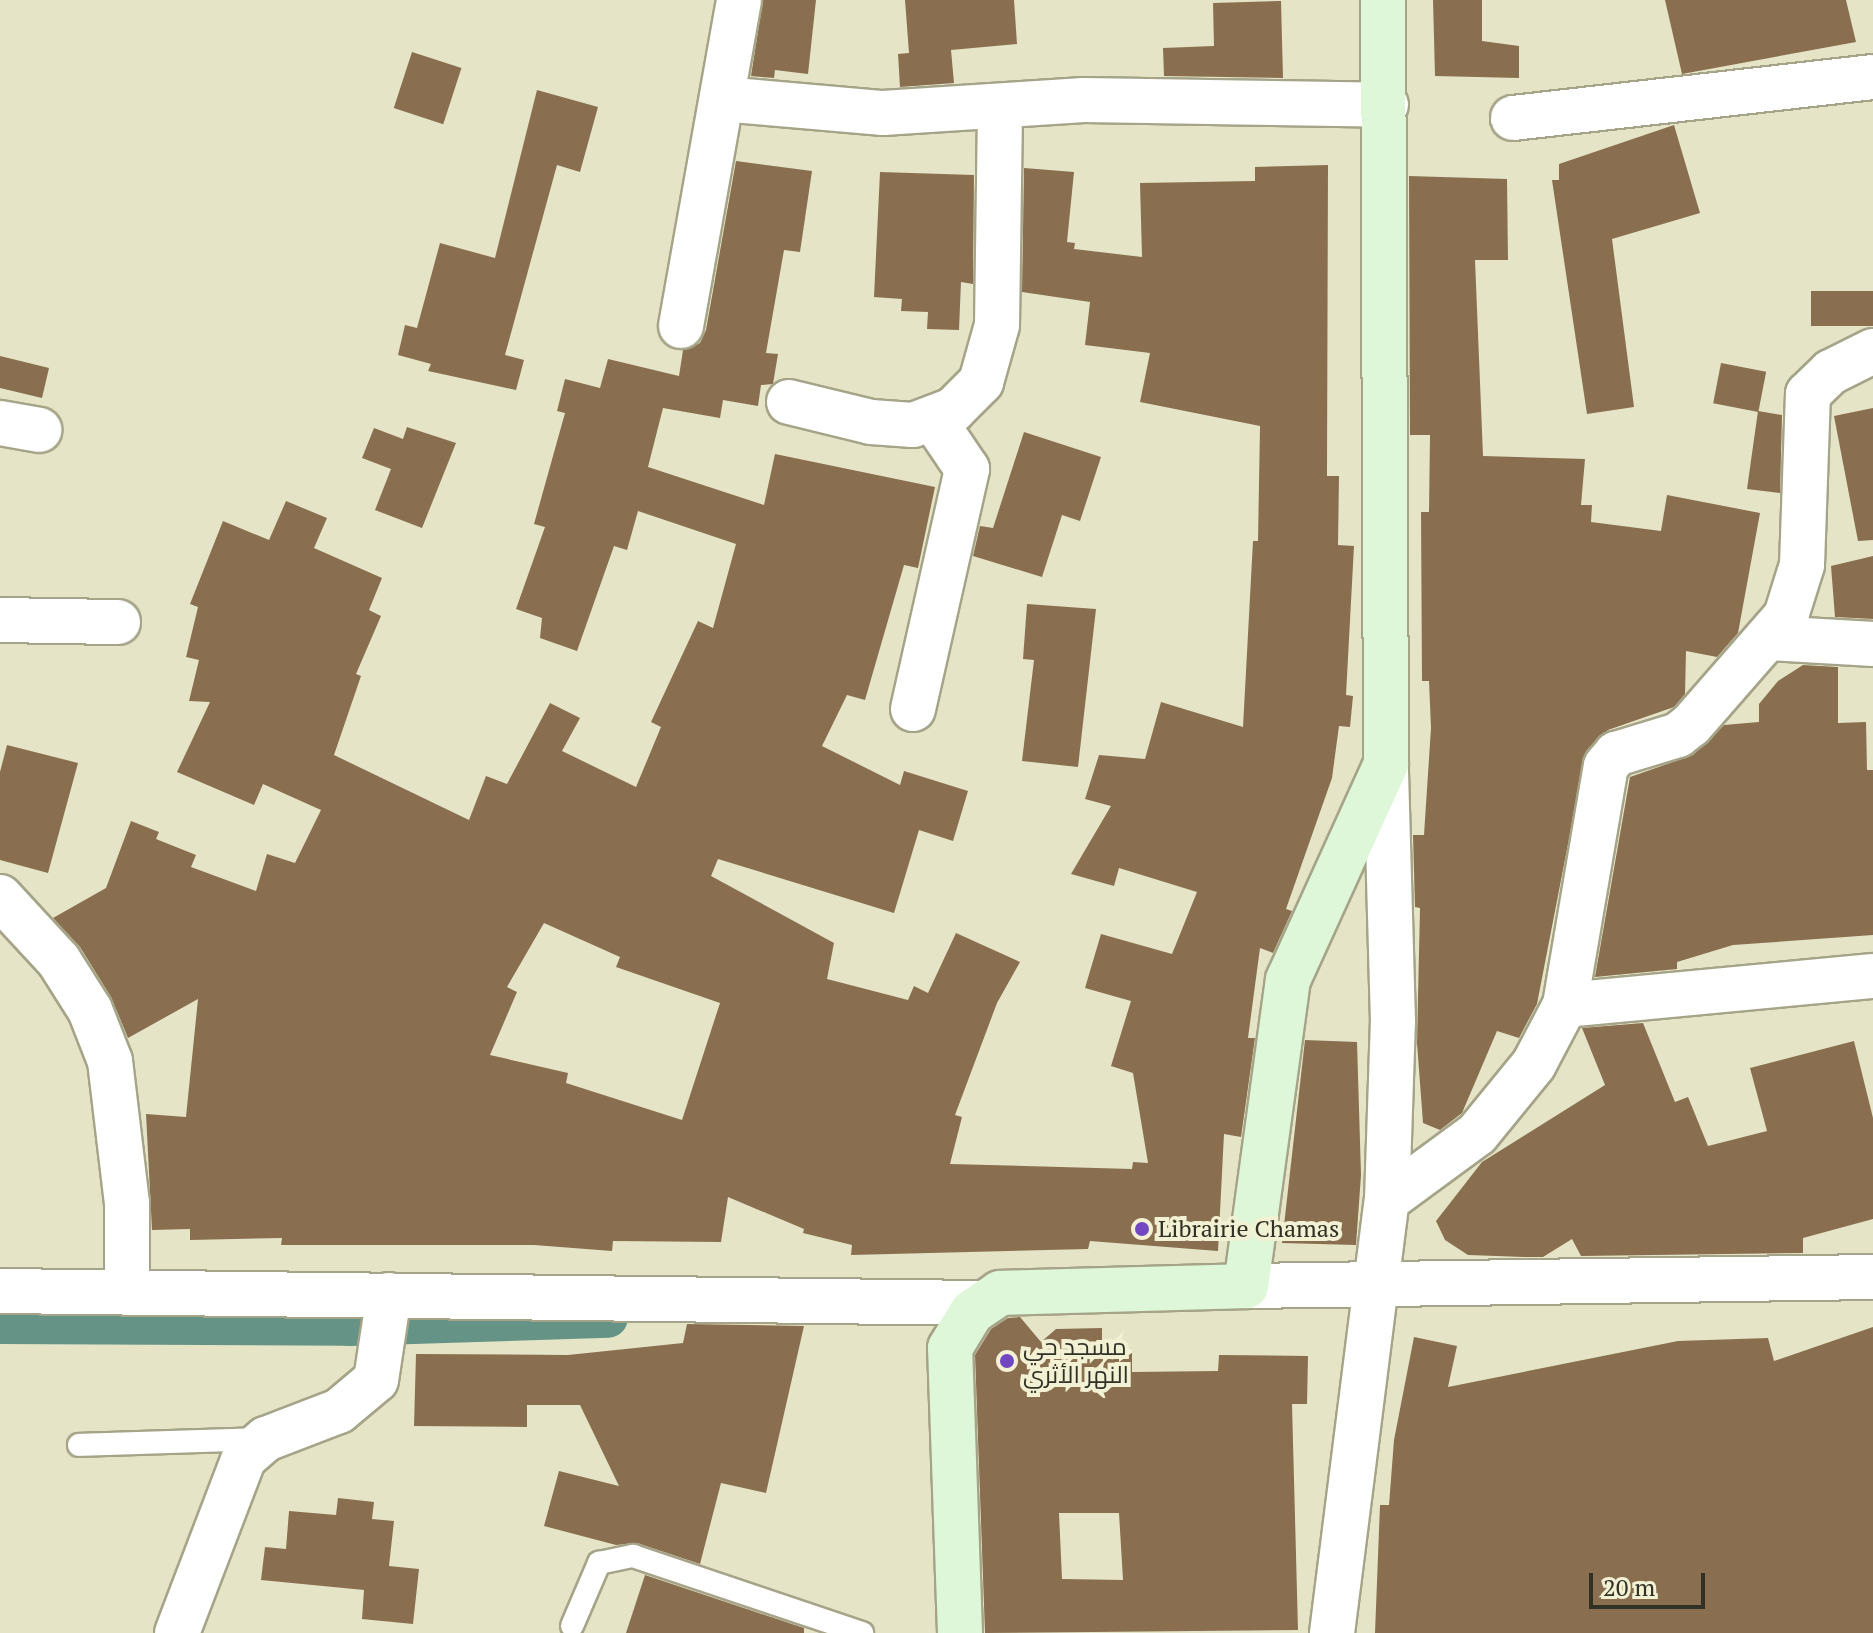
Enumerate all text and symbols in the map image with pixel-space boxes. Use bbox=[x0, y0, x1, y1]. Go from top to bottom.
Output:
place label: Librairie Chamas bbox=[1158, 1215, 1339, 1243]
marker: Librairie Chamas bbox=[1133, 1220, 1151, 1238]
place label: مسجد حي النهر الأثري bbox=[1023, 1333, 1129, 1389]
marker: مسجد حي النهر الأثري bbox=[998, 1352, 1016, 1370]
scale bar bbox=[1593, 1557, 1709, 1607]
text: 20 m bbox=[1603, 1571, 1655, 1603]

